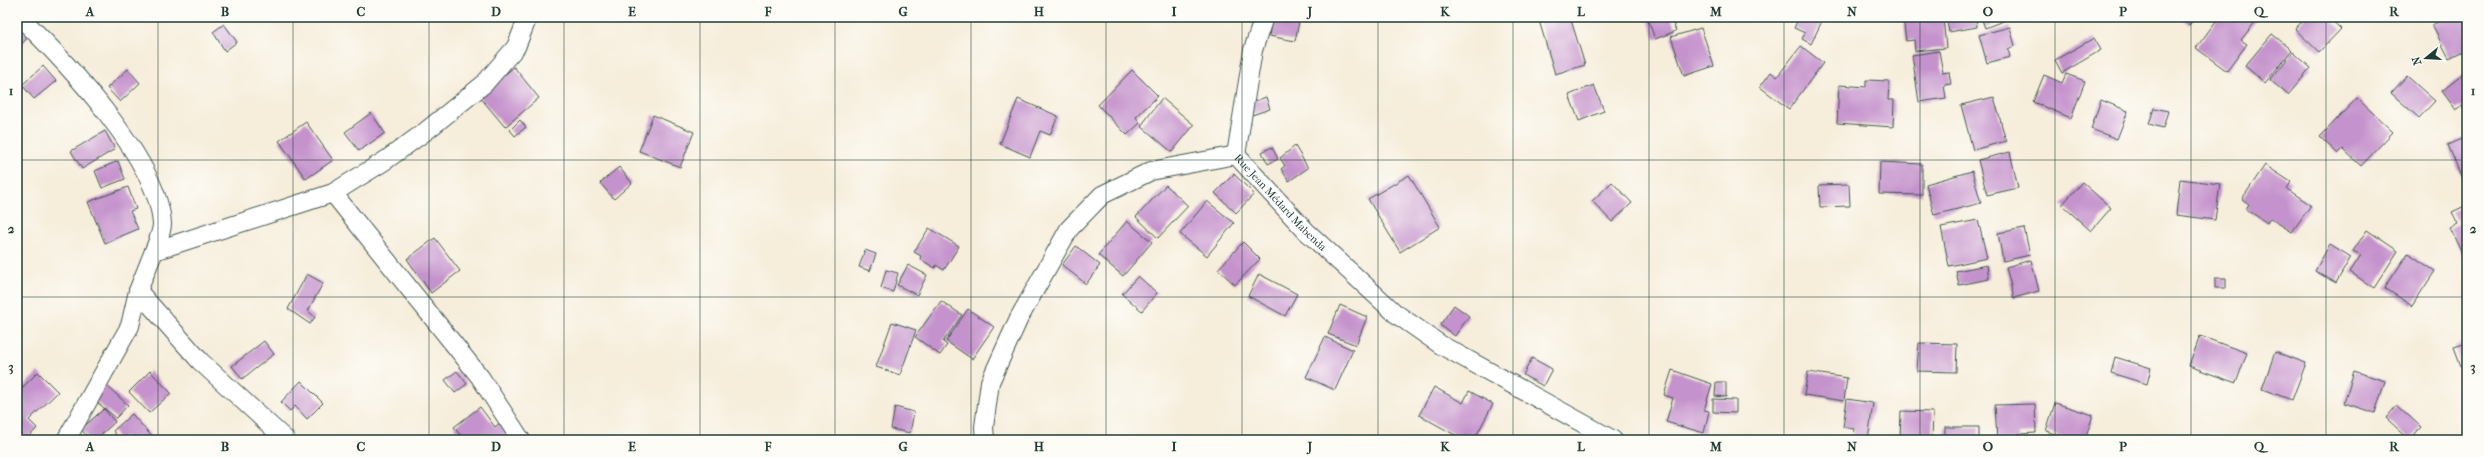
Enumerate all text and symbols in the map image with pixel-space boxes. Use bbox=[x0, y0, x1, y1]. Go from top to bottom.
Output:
text: A bbox=[85, 4, 95, 19]
text: B bbox=[221, 4, 230, 19]
text: C bbox=[357, 4, 366, 19]
text: D bbox=[491, 4, 501, 19]
text: E bbox=[628, 4, 636, 19]
text: F bbox=[764, 4, 772, 19]
text: G bbox=[898, 4, 908, 19]
text: H bbox=[1034, 4, 1045, 19]
text: I bbox=[1171, 4, 1177, 19]
text: J bbox=[1306, 4, 1313, 20]
text: K bbox=[1440, 4, 1451, 19]
text: L bbox=[1577, 4, 1586, 19]
text: M bbox=[1709, 4, 1722, 19]
text: N bbox=[1847, 4, 1857, 19]
text: O bbox=[1983, 4, 1993, 19]
text: P bbox=[2119, 4, 2127, 19]
text: Q bbox=[2254, 4, 2269, 19]
text: R bbox=[2389, 4, 2400, 19]
north arrow bbox=[2406, 38, 2446, 78]
text: N bbox=[2409, 54, 2424, 67]
text: 1 bbox=[9, 83, 14, 98]
text: 1 bbox=[2471, 83, 2476, 98]
street label: Rue Jean Médard Mabenda bbox=[1232, 151, 1330, 254]
text: 2 bbox=[8, 221, 15, 236]
text: 2 bbox=[2470, 221, 2477, 236]
text: 3 bbox=[8, 359, 14, 375]
text: 3 bbox=[2470, 359, 2476, 375]
text: A bbox=[85, 439, 95, 454]
text: B bbox=[221, 439, 230, 454]
text: C bbox=[357, 439, 366, 454]
text: D bbox=[491, 439, 501, 454]
text: E bbox=[628, 439, 636, 454]
text: F bbox=[764, 439, 772, 454]
text: G bbox=[898, 439, 908, 454]
text: H bbox=[1034, 439, 1045, 454]
text: I bbox=[1171, 439, 1177, 454]
text: J bbox=[1306, 439, 1313, 455]
text: K bbox=[1440, 439, 1451, 454]
text: L bbox=[1577, 439, 1586, 454]
text: M bbox=[1709, 439, 1722, 454]
text: N bbox=[1847, 439, 1857, 454]
text: O bbox=[1983, 439, 1993, 454]
text: P bbox=[2119, 439, 2127, 454]
text: Q bbox=[2254, 439, 2269, 454]
text: R bbox=[2389, 439, 2400, 454]

